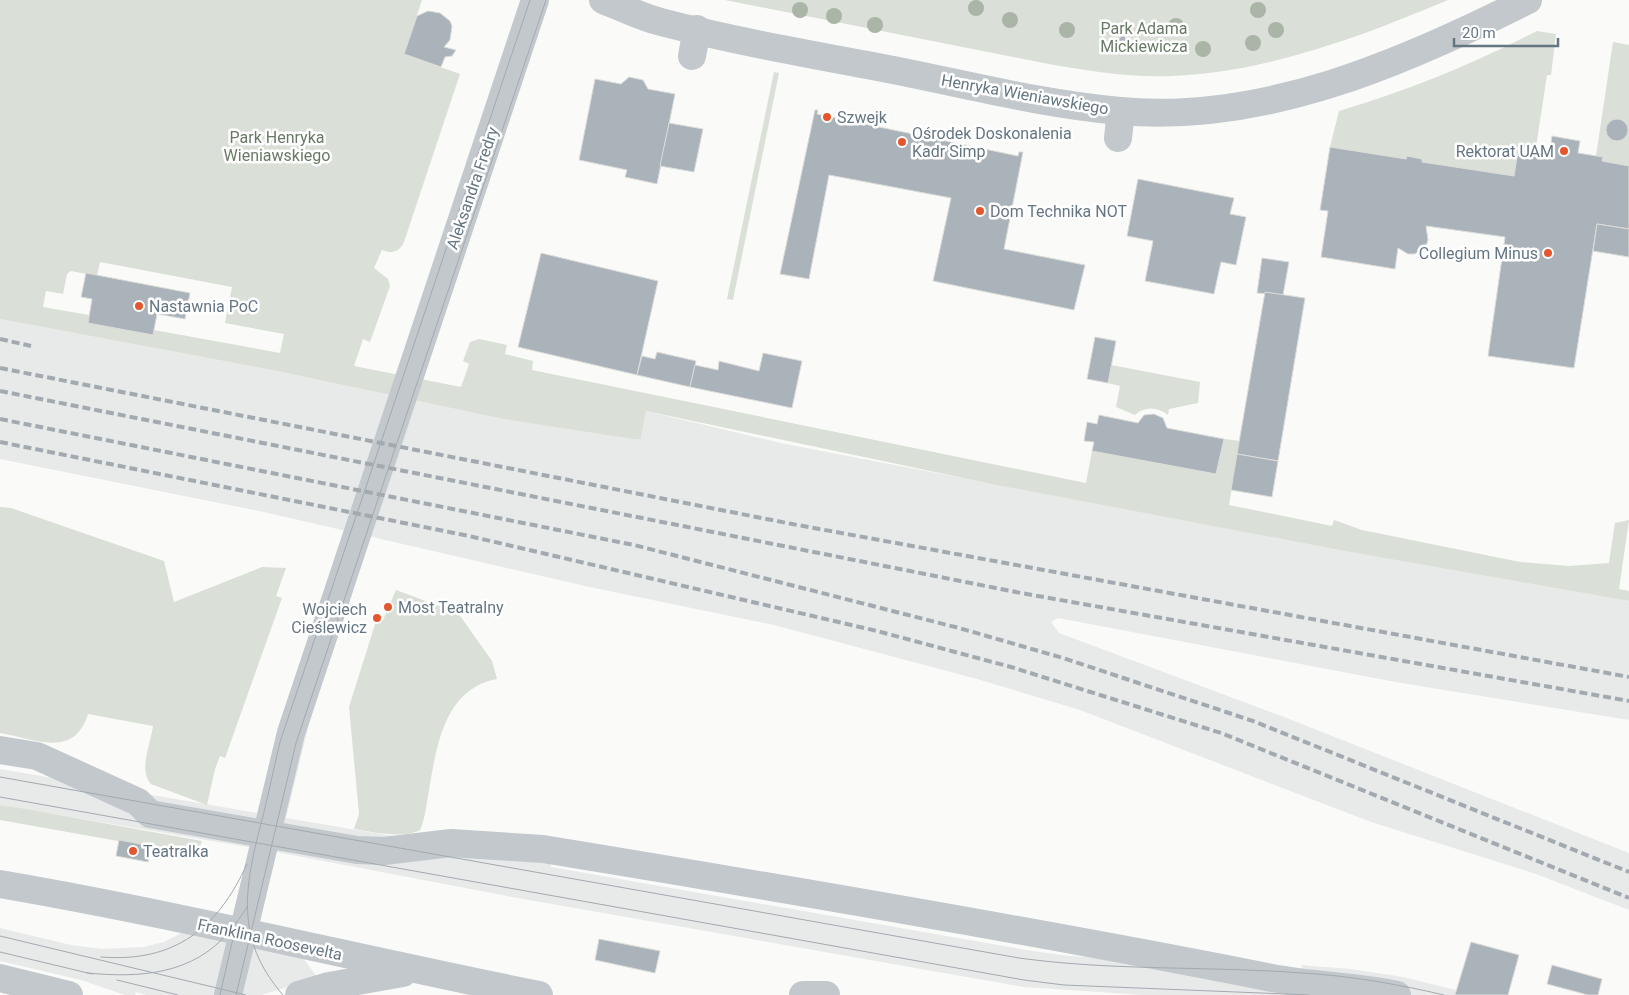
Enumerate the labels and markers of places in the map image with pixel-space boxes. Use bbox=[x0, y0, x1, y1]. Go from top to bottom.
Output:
place label: Szwejk bbox=[837, 108, 888, 127]
marker: Szwejk bbox=[821, 111, 833, 123]
place label: Ośrodek Doskonalenia Kadr Simp bbox=[912, 124, 1072, 161]
marker: Ośrodek Doskonalenia Kadr Simp bbox=[896, 136, 908, 148]
place label: Rektorat UAM bbox=[1456, 142, 1554, 161]
marker: Rektorat UAM bbox=[1558, 145, 1570, 157]
place label: Dom Technika NOT bbox=[990, 202, 1127, 221]
marker: Dom Technika NOT bbox=[974, 205, 986, 217]
place label: Collegium Minus bbox=[1419, 244, 1538, 263]
marker: Collegium Minus bbox=[1542, 247, 1554, 259]
place label: Nastawnia PoC bbox=[149, 297, 258, 316]
marker: Nastawnia PoC bbox=[133, 300, 145, 312]
place label: Most Teatralny bbox=[398, 598, 504, 617]
place label: Wojciech Cieślewicz bbox=[291, 600, 367, 637]
marker: Most Teatralny bbox=[382, 601, 394, 613]
marker: Wojciech Cieślewicz bbox=[371, 612, 383, 624]
place label: Teatralka bbox=[143, 842, 209, 861]
marker: Teatralka bbox=[127, 845, 139, 857]

